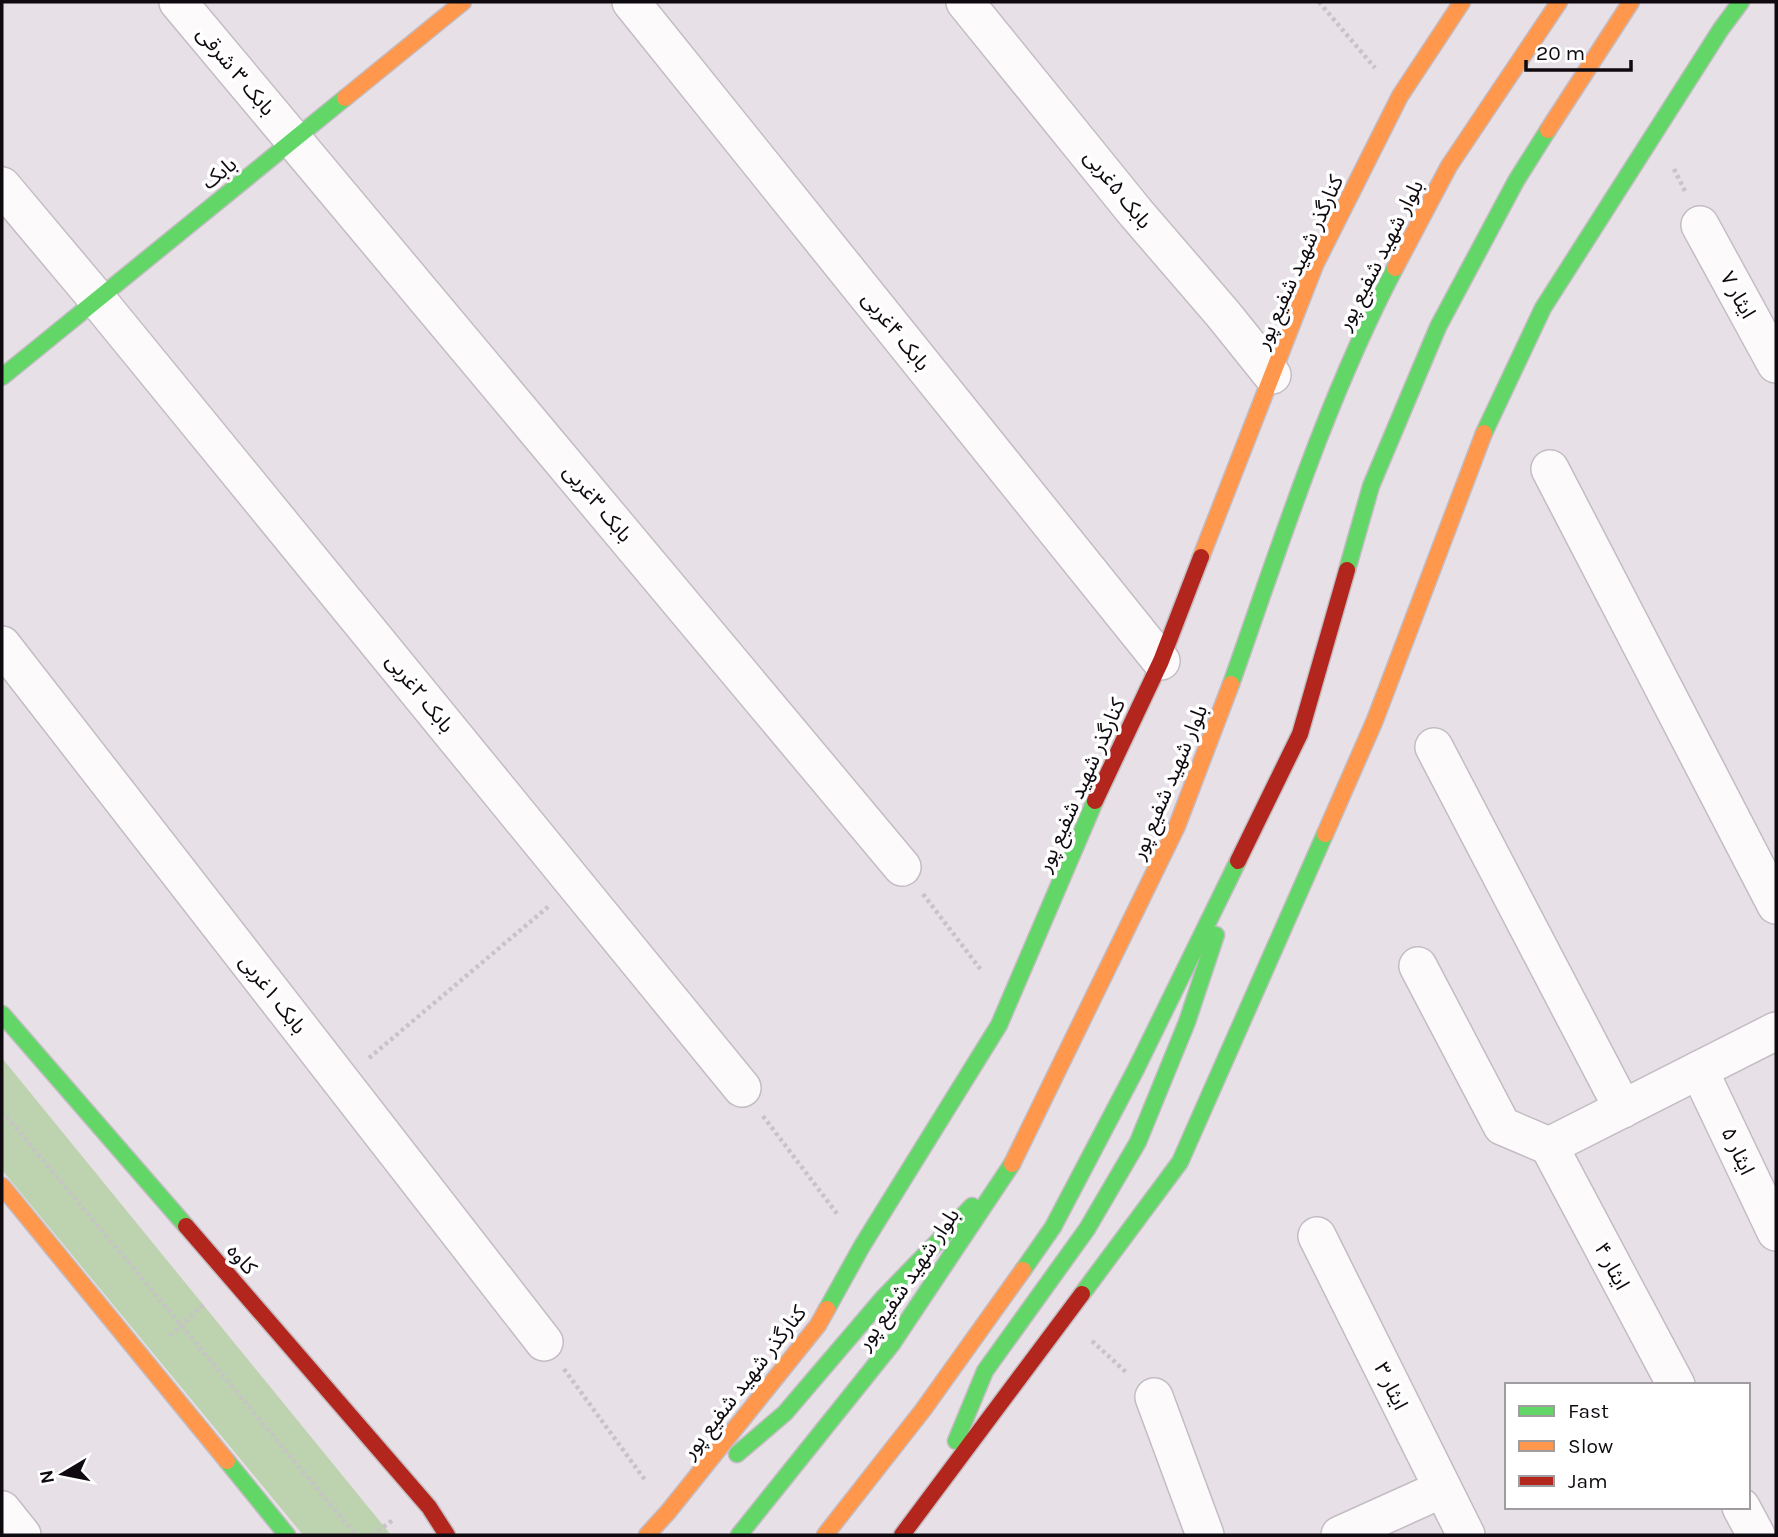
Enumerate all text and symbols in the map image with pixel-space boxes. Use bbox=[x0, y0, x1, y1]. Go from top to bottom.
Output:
street label: بابک ۳ شرقی bbox=[192, 22, 280, 120]
scale bar bbox=[1526, 28, 1631, 72]
text: 20 m bbox=[1536, 41, 1585, 65]
street label: بابک ۵غربی bbox=[1079, 145, 1157, 233]
street label: بابک bbox=[197, 152, 241, 194]
street label: کنارگذر شهید شفیع پور bbox=[1250, 171, 1351, 355]
street label: بلوار شهید شفیع پور bbox=[1331, 176, 1431, 336]
street label: ایثار ۷ bbox=[1715, 267, 1761, 323]
street label: بابک ۴غربی bbox=[857, 287, 935, 375]
street label: بابک ۳غربی bbox=[559, 459, 637, 547]
street label: بابک ۲غربی bbox=[381, 649, 459, 737]
street label: کنارگذر شهید شفیع پور bbox=[1032, 694, 1133, 878]
street label: بلوار شهید شفیع پور bbox=[1125, 701, 1215, 865]
street label: بابک ۱غربی bbox=[235, 949, 311, 1039]
street label: ایثار ۵ bbox=[1717, 1123, 1759, 1179]
street label: بلوار شهید شفیع پور bbox=[851, 1204, 967, 1357]
street label: ایثار ۴ bbox=[1590, 1238, 1634, 1294]
street label: کاوه bbox=[222, 1239, 262, 1279]
street label: کنارگذر شهید شفیع پور bbox=[676, 1301, 814, 1466]
street label: ایثار ۳ bbox=[1369, 1358, 1413, 1414]
legend bbox=[1505, 1383, 1750, 1509]
text: Fast bbox=[1568, 1399, 1609, 1423]
text: Slow bbox=[1568, 1434, 1613, 1458]
north arrow bbox=[28, 1439, 98, 1509]
text: N bbox=[35, 1468, 59, 1485]
text: Jam bbox=[1568, 1469, 1608, 1493]

